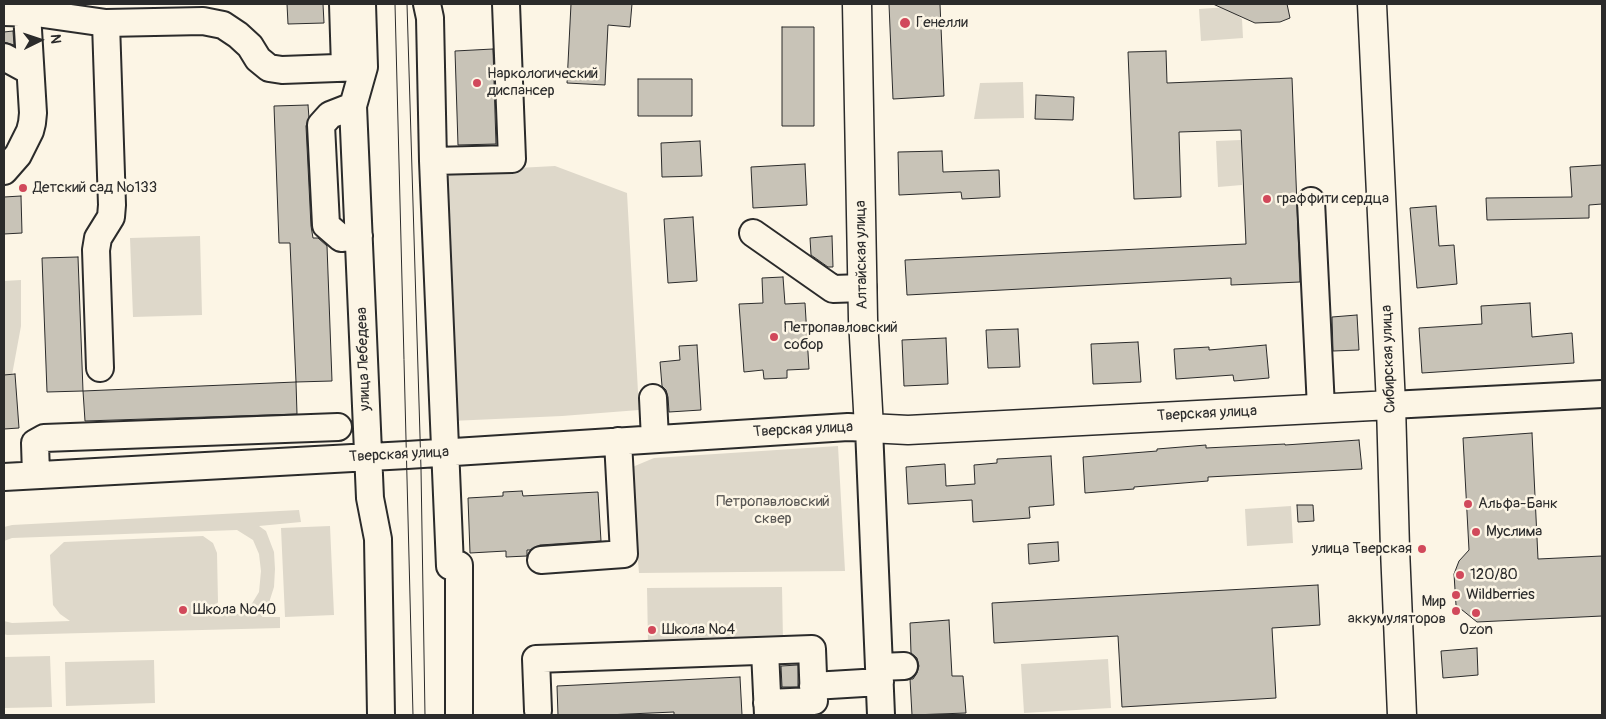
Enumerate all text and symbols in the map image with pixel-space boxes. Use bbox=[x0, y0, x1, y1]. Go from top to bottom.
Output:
place label: Генелли bbox=[916, 14, 968, 32]
north arrow bbox=[15, 15, 65, 65]
marker: Генелли bbox=[898, 16, 912, 30]
text: N bbox=[47, 34, 64, 44]
place label: Наркологический диспансер bbox=[487, 65, 598, 100]
marker: Наркологический диспансер bbox=[471, 77, 483, 89]
place label: Детский сад №133 bbox=[33, 179, 157, 197]
marker: Детский сад №133 bbox=[17, 182, 29, 194]
place label: граффити сердца bbox=[1277, 190, 1389, 208]
marker: граффити сердца bbox=[1261, 193, 1273, 205]
street label: Алтайская улица bbox=[852, 200, 872, 310]
street label: Сибирская улица bbox=[1378, 305, 1400, 413]
street label: улица Лебедева bbox=[353, 307, 375, 411]
place label: Петропавловский собор bbox=[784, 319, 898, 354]
marker: Петропавловский собор bbox=[768, 331, 780, 343]
street label: Тверская улица bbox=[1157, 402, 1257, 426]
street label: Тверская улица bbox=[753, 418, 853, 442]
street label: Тверская улица bbox=[349, 443, 449, 467]
park label: Петропавловский сквер bbox=[716, 493, 830, 528]
place label: Альфа-Банк bbox=[1478, 495, 1558, 513]
marker: Альфа-Банк bbox=[1462, 498, 1474, 510]
place label: Муслима bbox=[1486, 523, 1542, 541]
marker: Муслима bbox=[1470, 526, 1482, 538]
place label: улица Тверская bbox=[1312, 540, 1412, 558]
marker: улица Тверская bbox=[1416, 543, 1428, 555]
place label: 120/80 bbox=[1470, 566, 1518, 584]
marker: 120/80 bbox=[1454, 569, 1466, 581]
place label: Wildberries bbox=[1466, 586, 1535, 604]
marker: Wildberries bbox=[1450, 589, 1462, 601]
place label: Мир аккумуляторов bbox=[1348, 593, 1446, 628]
place label: Школа №40 bbox=[193, 601, 276, 619]
marker: Школа №40 bbox=[177, 604, 189, 616]
marker: Мир аккумуляторов bbox=[1450, 605, 1462, 617]
marker: Ozon bbox=[1470, 607, 1482, 619]
place label: Школа №4 bbox=[662, 621, 735, 639]
place label: Ozon bbox=[1459, 621, 1493, 639]
marker: Школа №4 bbox=[646, 624, 658, 636]

